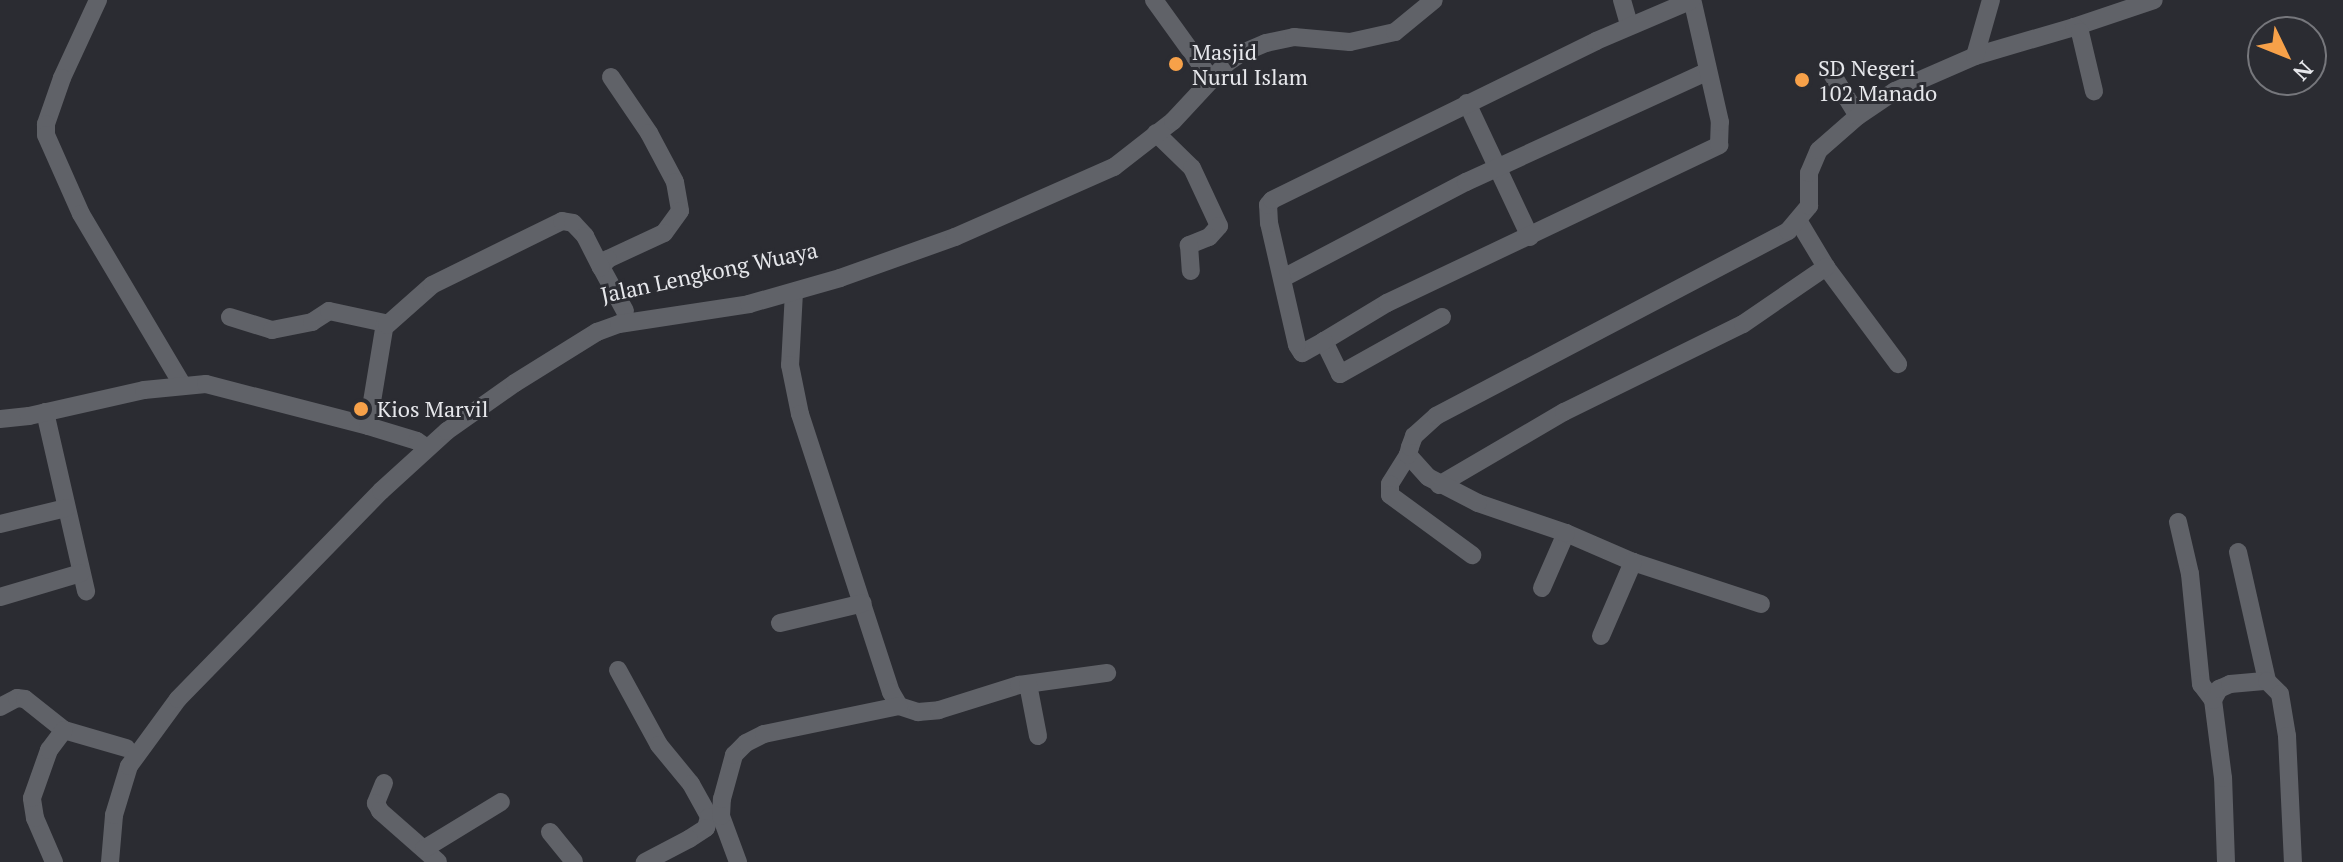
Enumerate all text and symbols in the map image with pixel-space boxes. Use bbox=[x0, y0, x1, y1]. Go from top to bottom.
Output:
north arrow bbox=[2247, 16, 2327, 96]
place label: Masjid Nurul Islam bbox=[1192, 38, 1308, 90]
place label: SD Negeri 102 Manado bbox=[1818, 54, 1937, 106]
marker: Masjid Nurul Islam bbox=[1167, 55, 1185, 73]
text: N bbox=[2287, 55, 2320, 87]
marker: SD Negeri 102 Manado bbox=[1793, 71, 1811, 89]
street label: Jalan Lengkong Wuaya bbox=[598, 236, 820, 308]
place label: Kios Marvil bbox=[377, 396, 488, 422]
marker: Kios Marvil bbox=[352, 400, 370, 418]

